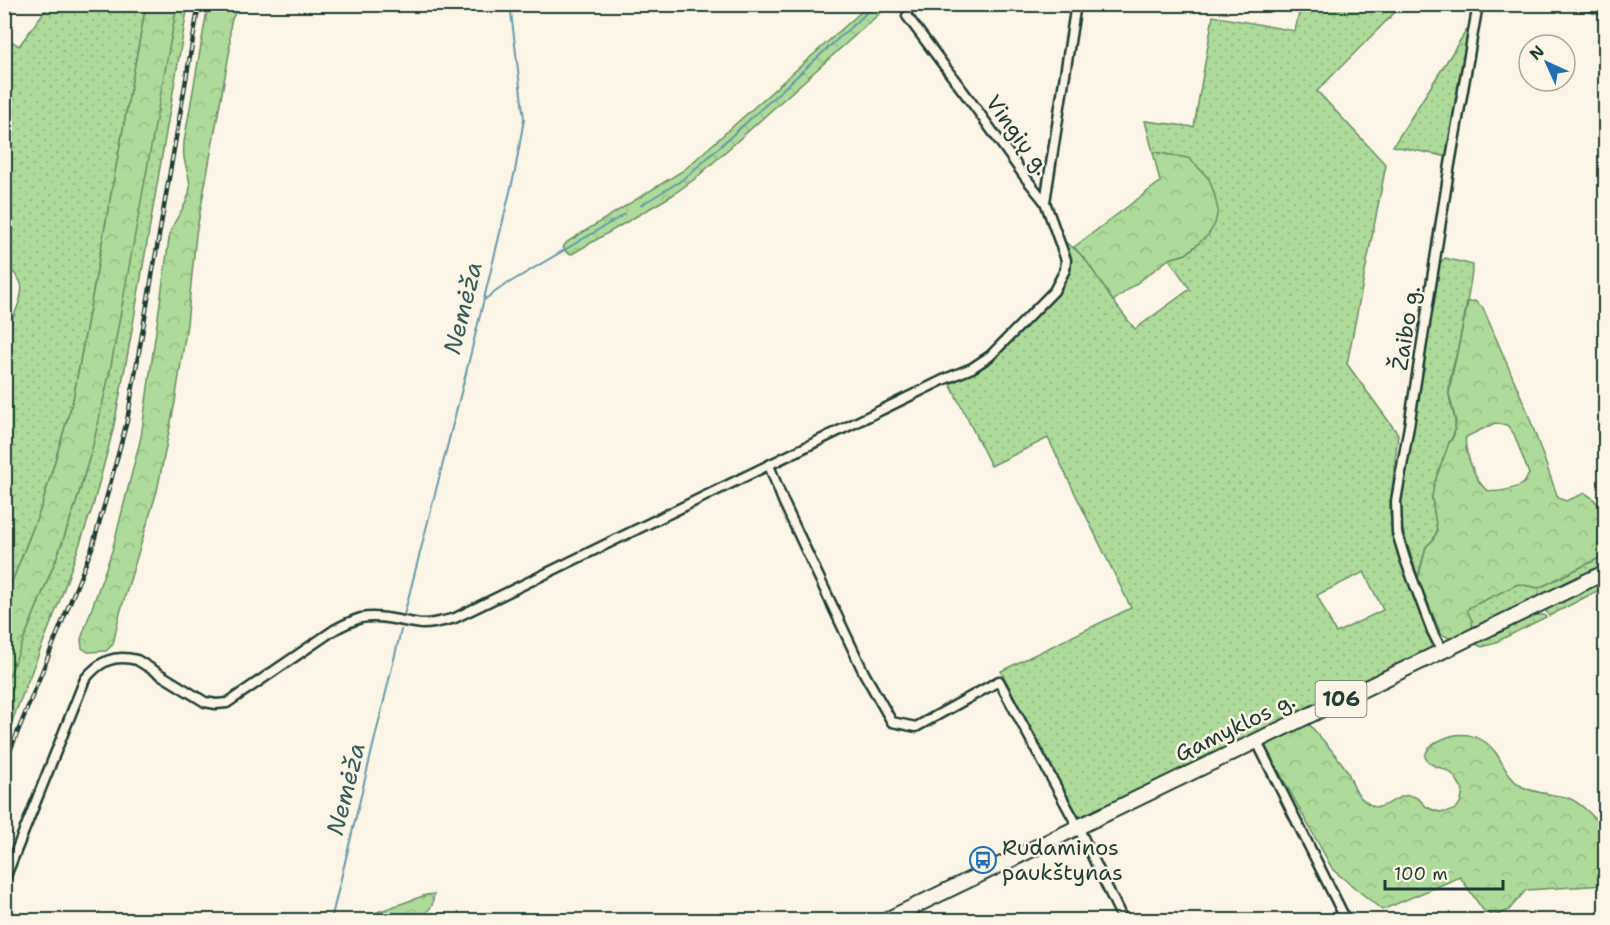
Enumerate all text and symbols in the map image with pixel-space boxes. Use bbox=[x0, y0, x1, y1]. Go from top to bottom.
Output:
north arrow bbox=[1517, 33, 1577, 93]
text: N bbox=[1525, 41, 1549, 65]
street label: Vingių g. bbox=[979, 89, 1057, 181]
water label: Nemėža bbox=[436, 258, 490, 358]
street label: Žaibo g. bbox=[1385, 284, 1427, 372]
road number: 106 bbox=[1316, 681, 1366, 717]
street label: Gamyklos g. bbox=[1170, 685, 1300, 769]
water label: Nemėža bbox=[319, 739, 373, 839]
place label: Rudaminos paukštynas bbox=[1002, 833, 1123, 887]
bus stop icon: Rudaminos paukštynas bbox=[968, 845, 998, 875]
scale bar bbox=[1385, 853, 1504, 891]
text: 100 m bbox=[1394, 862, 1448, 886]

